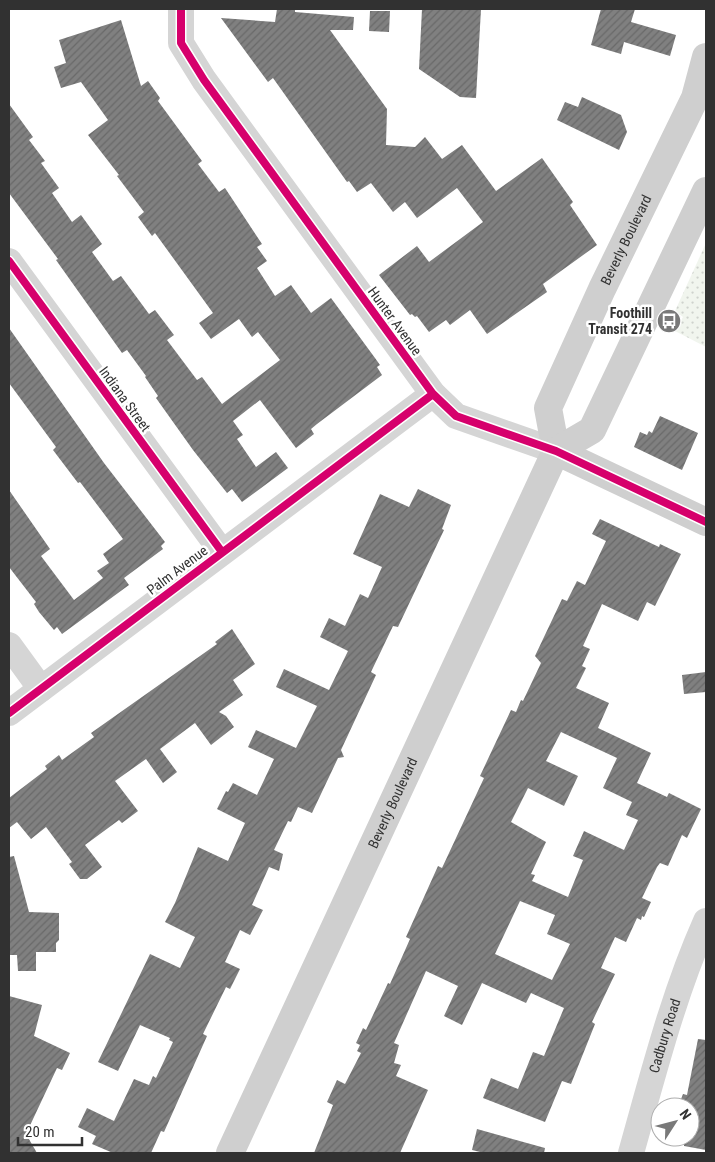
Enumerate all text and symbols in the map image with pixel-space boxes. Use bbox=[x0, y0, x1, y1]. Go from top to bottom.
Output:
street label: Beverly Boulevard bbox=[597, 192, 655, 287]
street label: Hunter Avenue bbox=[365, 284, 425, 359]
place label: Foothill Transit 274 bbox=[588, 305, 652, 337]
bus stop icon: Foothill Transit 274 bbox=[656, 308, 682, 334]
street label: Indiana Street bbox=[96, 363, 154, 435]
street label: Palm Avenue bbox=[144, 542, 211, 598]
street label: Beverly Boulevard bbox=[365, 755, 420, 851]
street label: Cadbury Road bbox=[646, 996, 684, 1075]
north arrow bbox=[650, 1097, 700, 1147]
text: N bbox=[677, 1106, 695, 1123]
scale bar bbox=[18, 1114, 81, 1146]
text: 20 m bbox=[25, 1123, 55, 1141]

